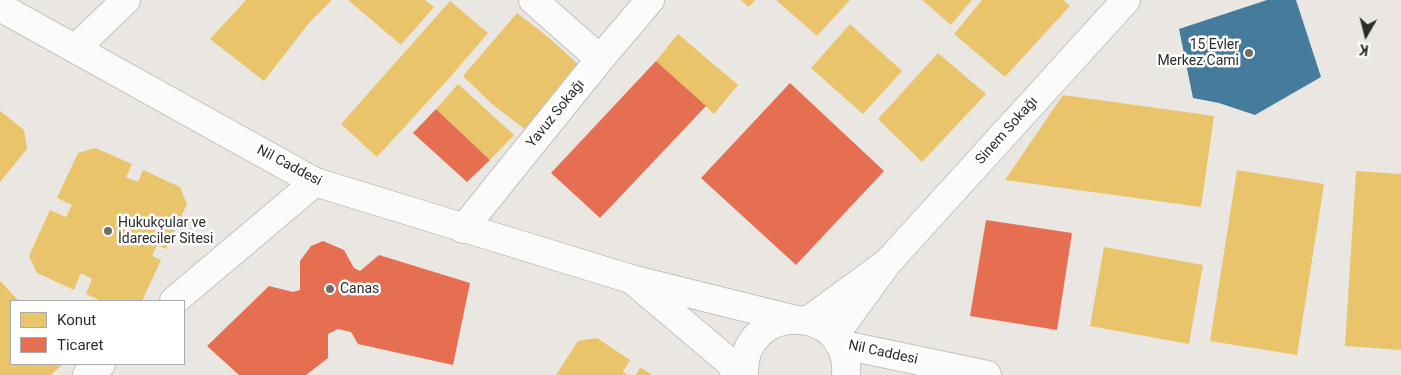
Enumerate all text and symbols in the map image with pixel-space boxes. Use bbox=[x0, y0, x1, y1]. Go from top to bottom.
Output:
north arrow bbox=[1341, 10, 1391, 60]
place label: 15 Evler Merkez Cami bbox=[1157, 37, 1239, 70]
text: K bbox=[1358, 41, 1369, 58]
marker: 15 Evler Merkez Cami bbox=[1243, 47, 1255, 59]
street label: Yavuz Sokağı bbox=[523, 77, 589, 151]
street label: Sinem Sokağı bbox=[972, 94, 1042, 168]
street label: Nil Caddesi bbox=[254, 142, 324, 190]
place label: Hukukçular ve İdareciler Sitesi bbox=[118, 215, 213, 248]
marker: Hukukçular ve İdareciler Sitesi bbox=[102, 225, 114, 237]
place label: Canas bbox=[340, 281, 379, 297]
marker: Canas bbox=[324, 283, 336, 295]
legend bbox=[10, 300, 185, 365]
text: Konut bbox=[57, 311, 96, 329]
text: Ticaret bbox=[57, 336, 103, 354]
street label: Nil Caddesi bbox=[847, 337, 919, 369]

